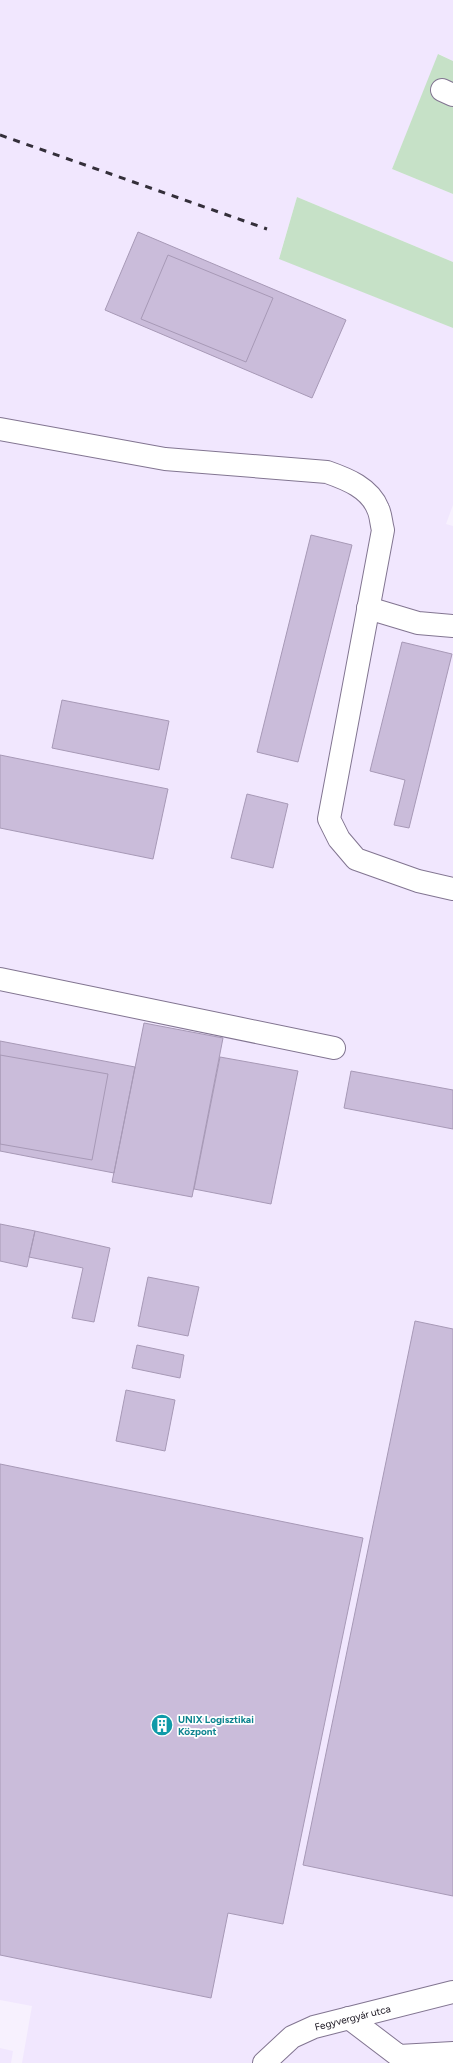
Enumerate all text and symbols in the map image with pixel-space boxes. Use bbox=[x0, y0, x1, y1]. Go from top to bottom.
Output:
building icon: UNIX Logisztikai Központ bbox=[149, 1712, 175, 1738]
place label: UNIX Logisztikai Központ bbox=[178, 1713, 254, 1738]
street label: Fegyvergyár utca bbox=[313, 2002, 392, 2033]

